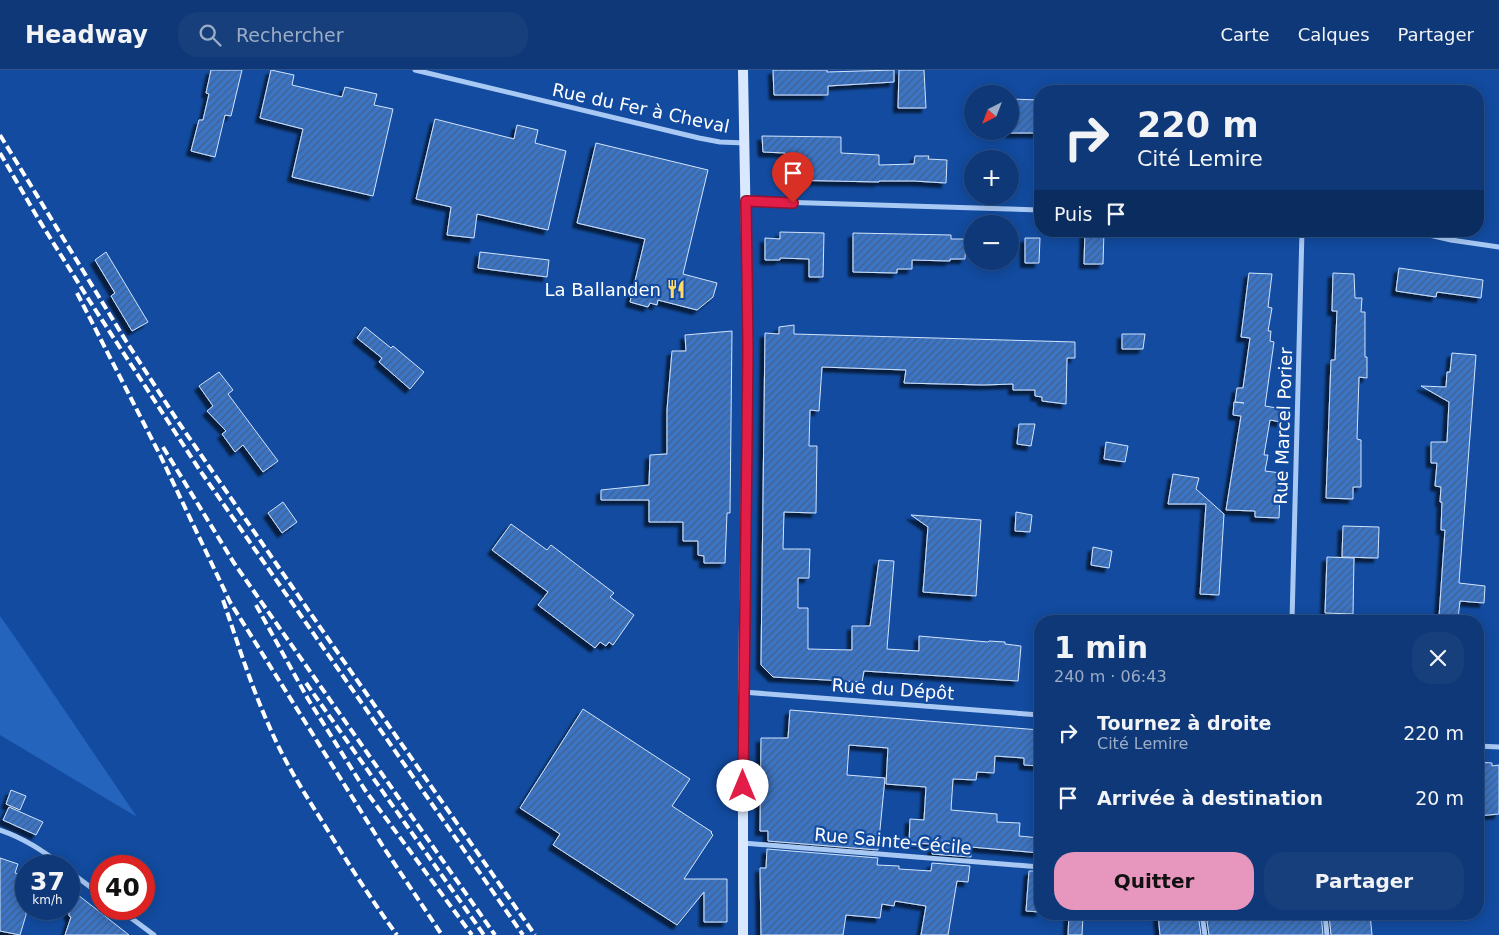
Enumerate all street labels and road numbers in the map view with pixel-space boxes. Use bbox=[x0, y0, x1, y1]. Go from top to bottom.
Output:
street label: Rue du Fer à Cheval bbox=[551, 79, 731, 137]
street label: Rue Marcel Porier bbox=[1270, 346, 1296, 505]
street label: Rue du Dépôt bbox=[831, 674, 955, 704]
street label: Rue Sainte-Cécile bbox=[813, 824, 973, 858]

